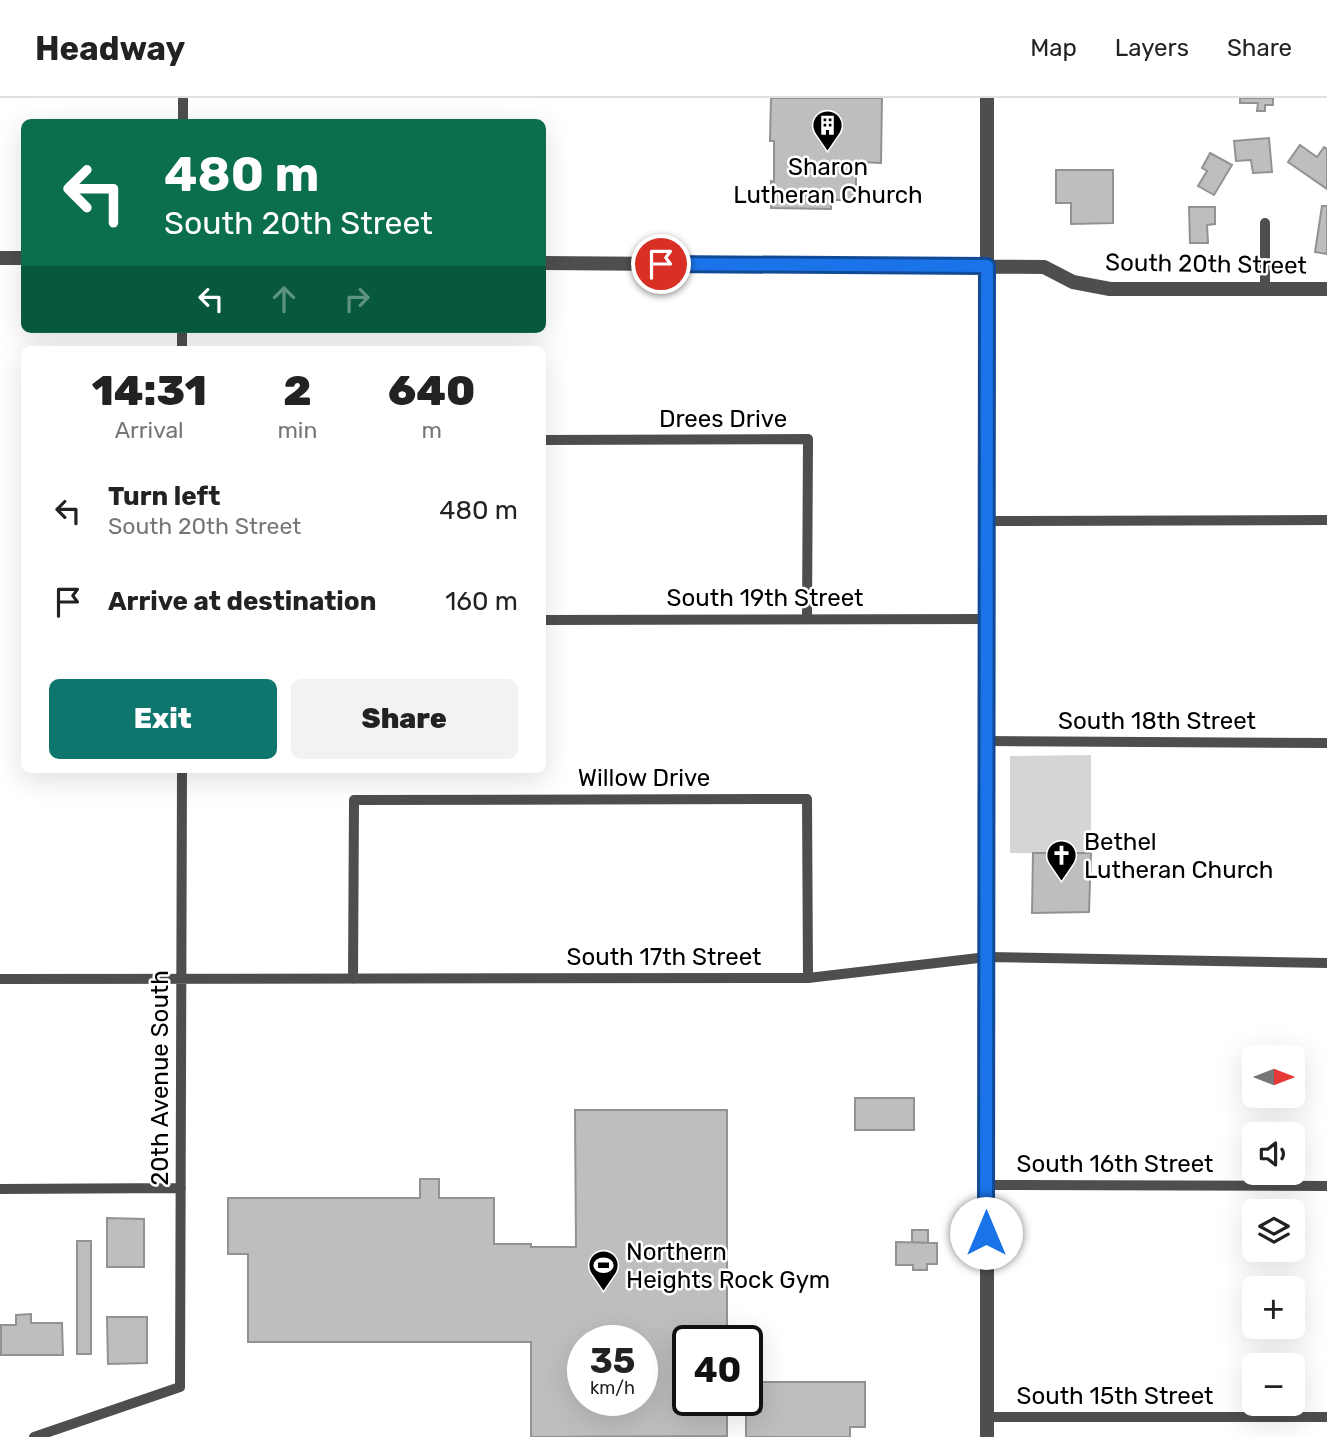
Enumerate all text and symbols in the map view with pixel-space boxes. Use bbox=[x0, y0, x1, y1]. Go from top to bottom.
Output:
text: Headway bbox=[35, 29, 185, 68]
text: Map bbox=[1030, 34, 1077, 62]
text: Layers bbox=[1115, 34, 1189, 62]
text: Share bbox=[1227, 34, 1292, 62]
building icon: Sharon Lutheran Church bbox=[811, 108, 845, 152]
text: 480 m bbox=[164, 145, 319, 203]
icon: left bbox=[49, 147, 140, 238]
place label: Sharon Lutheran Church bbox=[733, 153, 923, 209]
text: South 20th Street bbox=[164, 204, 433, 242]
pin bbox=[631, 234, 691, 294]
icon: arrive bbox=[642, 245, 680, 283]
street label: South 20th Street bbox=[1105, 248, 1307, 280]
icon: left bbox=[192, 280, 230, 318]
icon: ahead bbox=[265, 280, 303, 318]
icon: right bbox=[338, 280, 376, 318]
text: 14:31 bbox=[92, 366, 207, 416]
text: 2 bbox=[283, 366, 312, 416]
text: 640 bbox=[388, 366, 475, 416]
street label: Drees Drive bbox=[659, 405, 787, 433]
text: Arrival bbox=[115, 416, 184, 444]
text: min bbox=[277, 416, 317, 444]
text: m bbox=[421, 416, 442, 444]
text: Turn left bbox=[108, 481, 220, 512]
icon: left bbox=[49, 492, 87, 530]
text: 480 m bbox=[439, 495, 518, 526]
text: South 20th Street bbox=[108, 512, 301, 540]
icon: arrive bbox=[49, 583, 87, 621]
street label: South 19th Street bbox=[667, 584, 863, 612]
text: Arrive at destination bbox=[108, 586, 376, 617]
text: 160 m bbox=[445, 586, 518, 617]
button: Exit bbox=[49, 679, 277, 759]
button: Share bbox=[291, 679, 518, 759]
street label: South 18th Street bbox=[1058, 707, 1256, 735]
street label: Willow Drive bbox=[578, 764, 710, 792]
place label: Bethel Lutheran Church bbox=[1084, 828, 1273, 884]
church icon: Bethel Lutheran Church bbox=[1044, 839, 1078, 883]
street label: South 17th Street bbox=[567, 943, 761, 971]
street label: 20th Avenue South bbox=[146, 970, 174, 1186]
north arrow bbox=[1242, 1045, 1306, 1108]
map controls bbox=[1242, 1045, 1305, 1416]
button: sound bbox=[1242, 1122, 1305, 1185]
street label: South 16th Street bbox=[1016, 1150, 1214, 1178]
position arrow bbox=[949, 1196, 1023, 1270]
button: layers bbox=[1242, 1199, 1305, 1262]
place label: Northern Heights Rock Gym bbox=[626, 1238, 830, 1294]
sports icon: Northern Heights Rock Gym bbox=[586, 1249, 620, 1293]
button: + bbox=[1242, 1276, 1305, 1339]
speed limit sign: 40 bbox=[672, 1325, 763, 1416]
text: 35 bbox=[590, 1340, 635, 1382]
button: − bbox=[1242, 1353, 1305, 1416]
text: km/h bbox=[590, 1377, 635, 1399]
street label: South 15th Street bbox=[1017, 1382, 1213, 1410]

